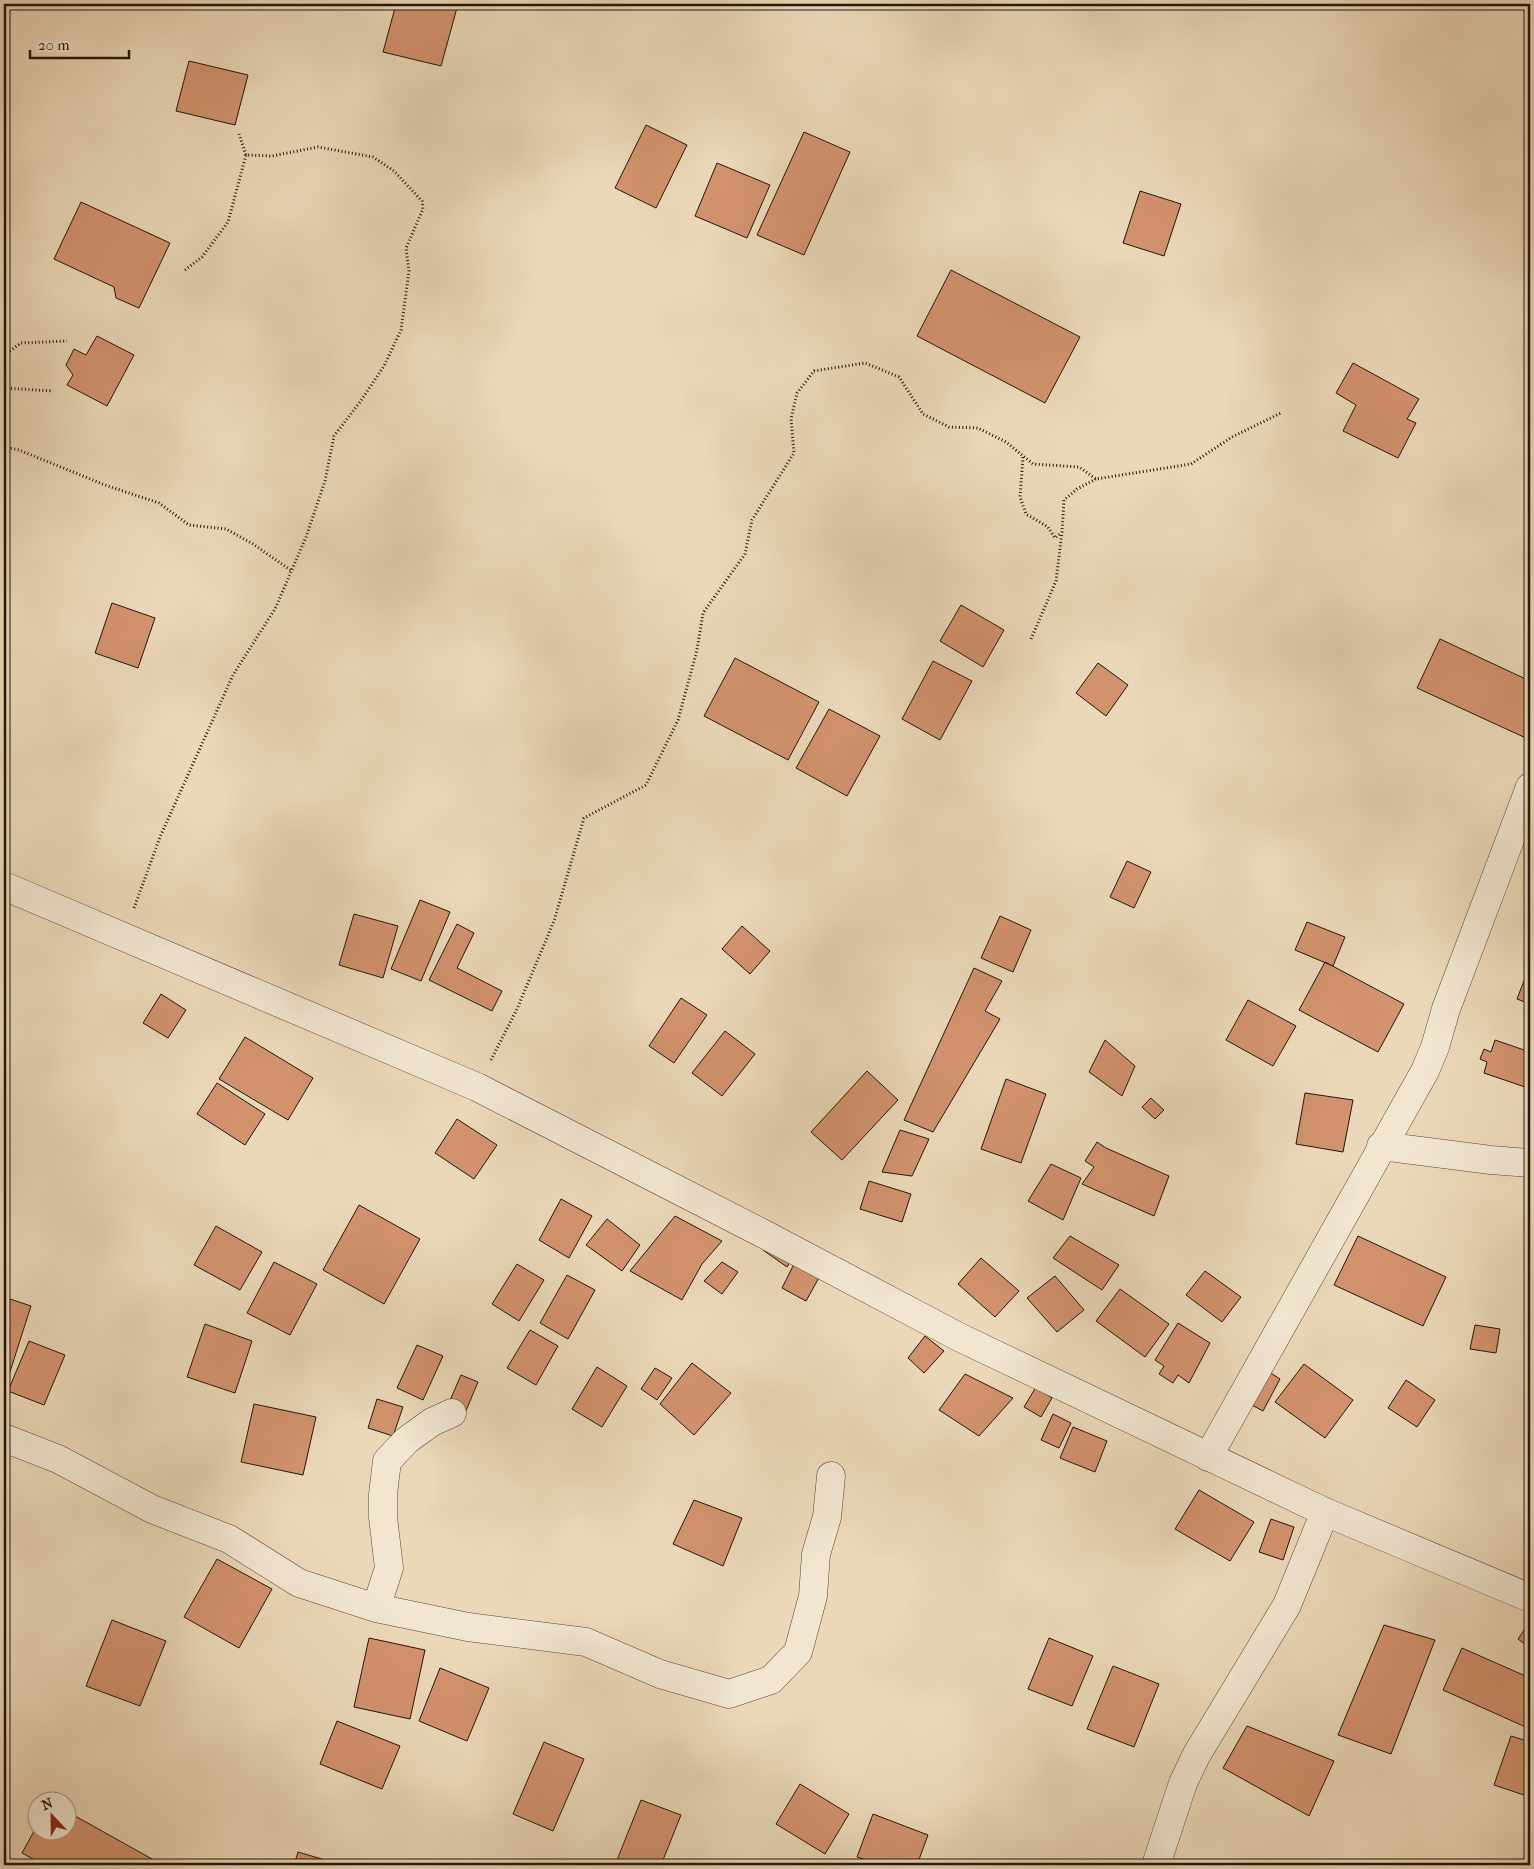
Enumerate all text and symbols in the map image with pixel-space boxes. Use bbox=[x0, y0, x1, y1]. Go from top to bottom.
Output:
scale bar bbox=[30, 28, 129, 60]
text: 20 m bbox=[38, 36, 70, 54]
north arrow bbox=[28, 1792, 78, 1842]
text: N bbox=[39, 1794, 56, 1814]

